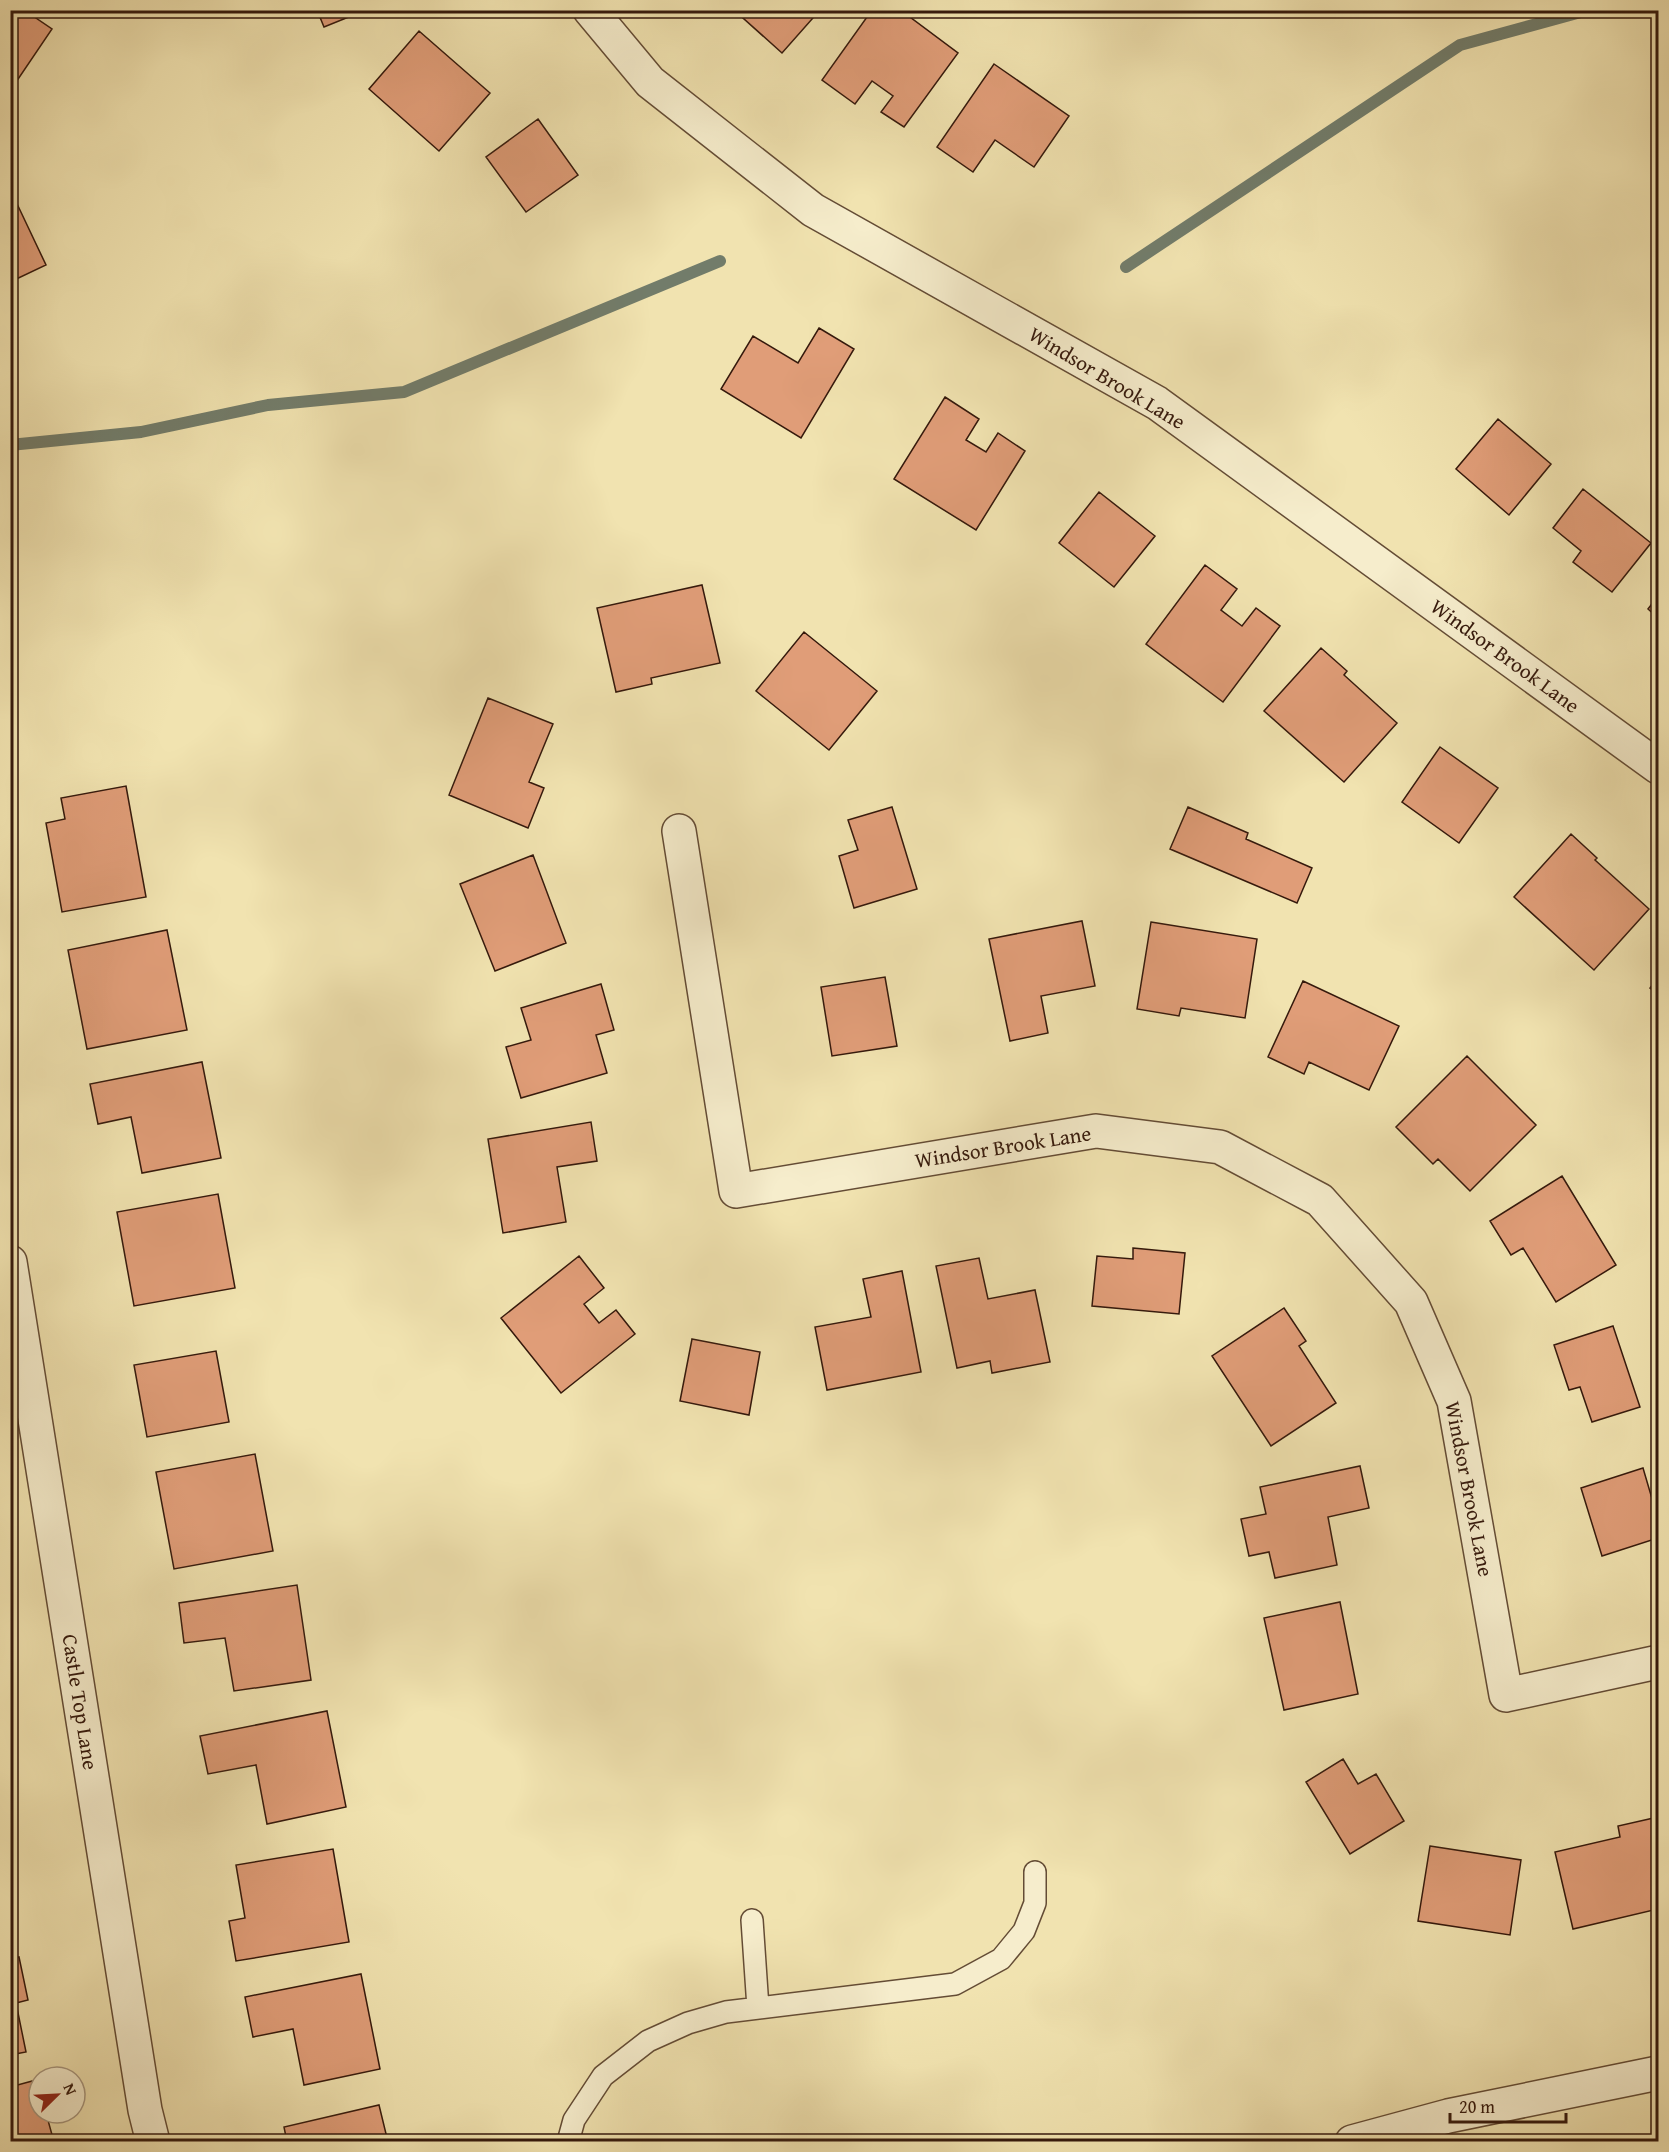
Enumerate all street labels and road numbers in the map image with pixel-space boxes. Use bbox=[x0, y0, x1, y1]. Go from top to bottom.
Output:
street label: Windsor Brook Lane bbox=[1023, 318, 1192, 437]
street label: Windsor Brook Lane bbox=[1424, 591, 1586, 720]
street label: Windsor Brook Lane bbox=[913, 1117, 1093, 1176]
street label: Windsor Brook Lane bbox=[1437, 1399, 1502, 1579]
street label: Castle Top Lane bbox=[54, 1632, 107, 1772]

